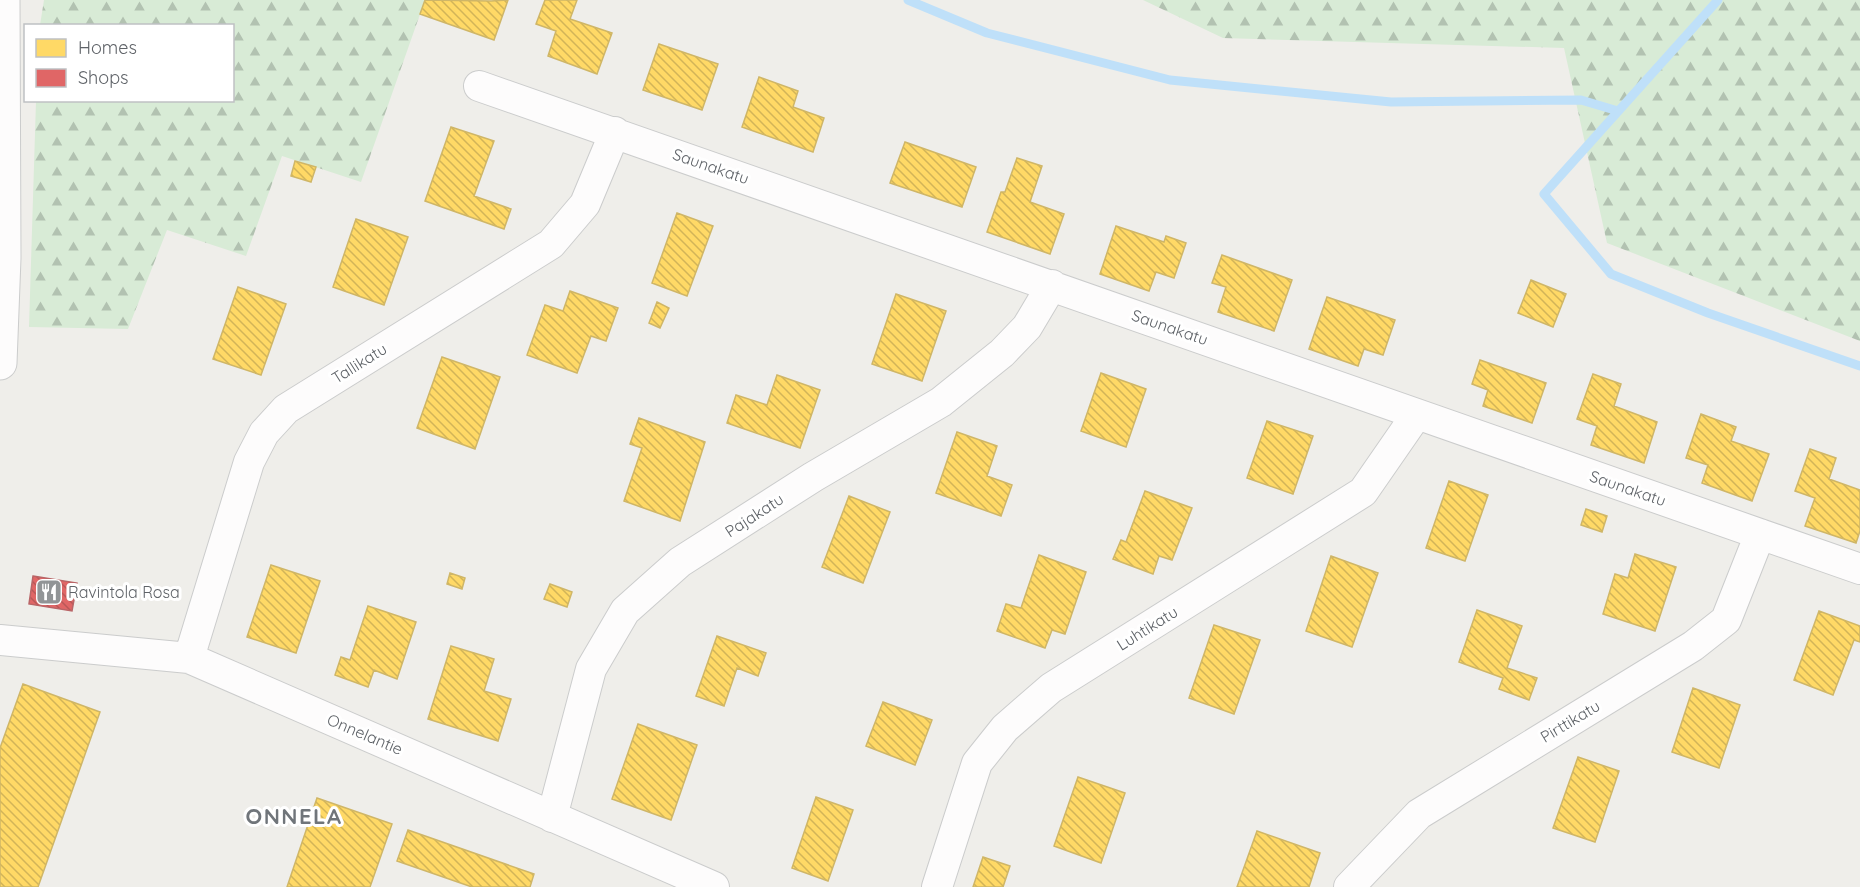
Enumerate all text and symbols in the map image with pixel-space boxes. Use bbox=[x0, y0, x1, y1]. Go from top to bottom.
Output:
legend bbox=[24, 24, 234, 102]
text: Homes bbox=[78, 36, 137, 59]
text: Shops bbox=[78, 66, 129, 89]
street label: Saunakatu bbox=[670, 144, 752, 188]
street label: Saunakatu bbox=[1129, 305, 1211, 349]
street label: Tallikatu bbox=[328, 338, 390, 388]
street label: Saunakatu bbox=[1587, 466, 1669, 510]
street label: Pajakatu bbox=[721, 489, 787, 541]
restaurant icon: Ravintola Rosa bbox=[34, 577, 64, 607]
place label: Ravintola Rosa bbox=[68, 582, 180, 602]
street label: Luhtikatu bbox=[1113, 601, 1181, 655]
street label: Pirttikatu bbox=[1537, 695, 1603, 747]
street label: Onnelantie bbox=[324, 709, 406, 759]
district label: ONNELA bbox=[245, 802, 343, 830]

